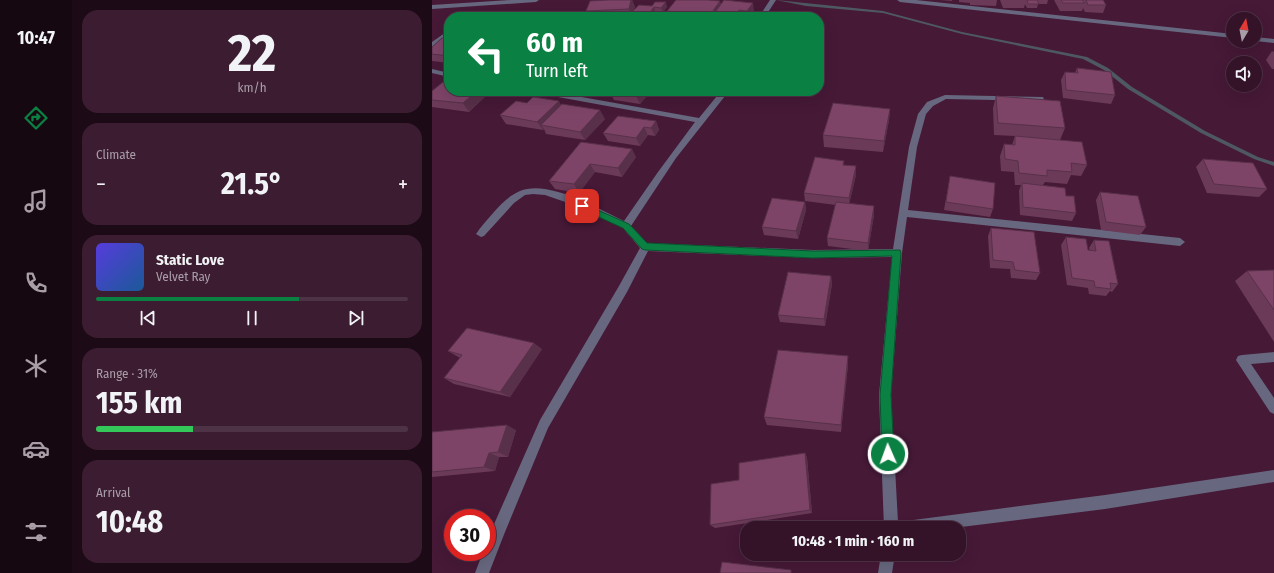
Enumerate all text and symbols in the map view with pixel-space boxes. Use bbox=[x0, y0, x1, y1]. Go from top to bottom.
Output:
north arrow bbox=[1226, 12, 1262, 48]
map controls bbox=[1226, 12, 1262, 92]
text: 22 bbox=[228, 22, 276, 85]
text: 60 m bbox=[526, 26, 583, 59]
text: 10:47 bbox=[17, 27, 55, 49]
icon: left bbox=[460, 28, 512, 80]
button: sound bbox=[1226, 56, 1262, 92]
text: Turn left bbox=[526, 60, 588, 82]
text: km/h bbox=[238, 80, 267, 95]
icon: directions bbox=[22, 104, 50, 132]
text: Climate bbox=[96, 147, 136, 162]
text: 21.5° bbox=[221, 166, 283, 202]
text: − bbox=[96, 171, 106, 198]
text: + bbox=[398, 171, 408, 198]
icon: music bbox=[22, 187, 50, 215]
pin bbox=[565, 189, 599, 223]
icon: arrive bbox=[571, 195, 593, 217]
text: Static Love bbox=[156, 251, 224, 269]
icon: phone bbox=[22, 269, 50, 297]
text: Velvet Ray bbox=[156, 269, 210, 284]
icon: previous bbox=[137, 307, 159, 329]
icon: pause bbox=[241, 307, 263, 329]
icon: next bbox=[345, 307, 367, 329]
icon: climate bbox=[22, 352, 50, 380]
text: Range · 31% bbox=[96, 366, 158, 381]
text: 155 km bbox=[96, 385, 182, 421]
position arrow bbox=[867, 433, 909, 475]
icon: car bbox=[22, 435, 50, 463]
text: Arrival bbox=[96, 485, 130, 500]
text: 10:48 bbox=[96, 504, 163, 540]
speed limit sign: 30 bbox=[444, 509, 496, 561]
icon: filters bbox=[22, 518, 50, 546]
text: 10:48 · 1 min · 160 m bbox=[792, 532, 914, 550]

